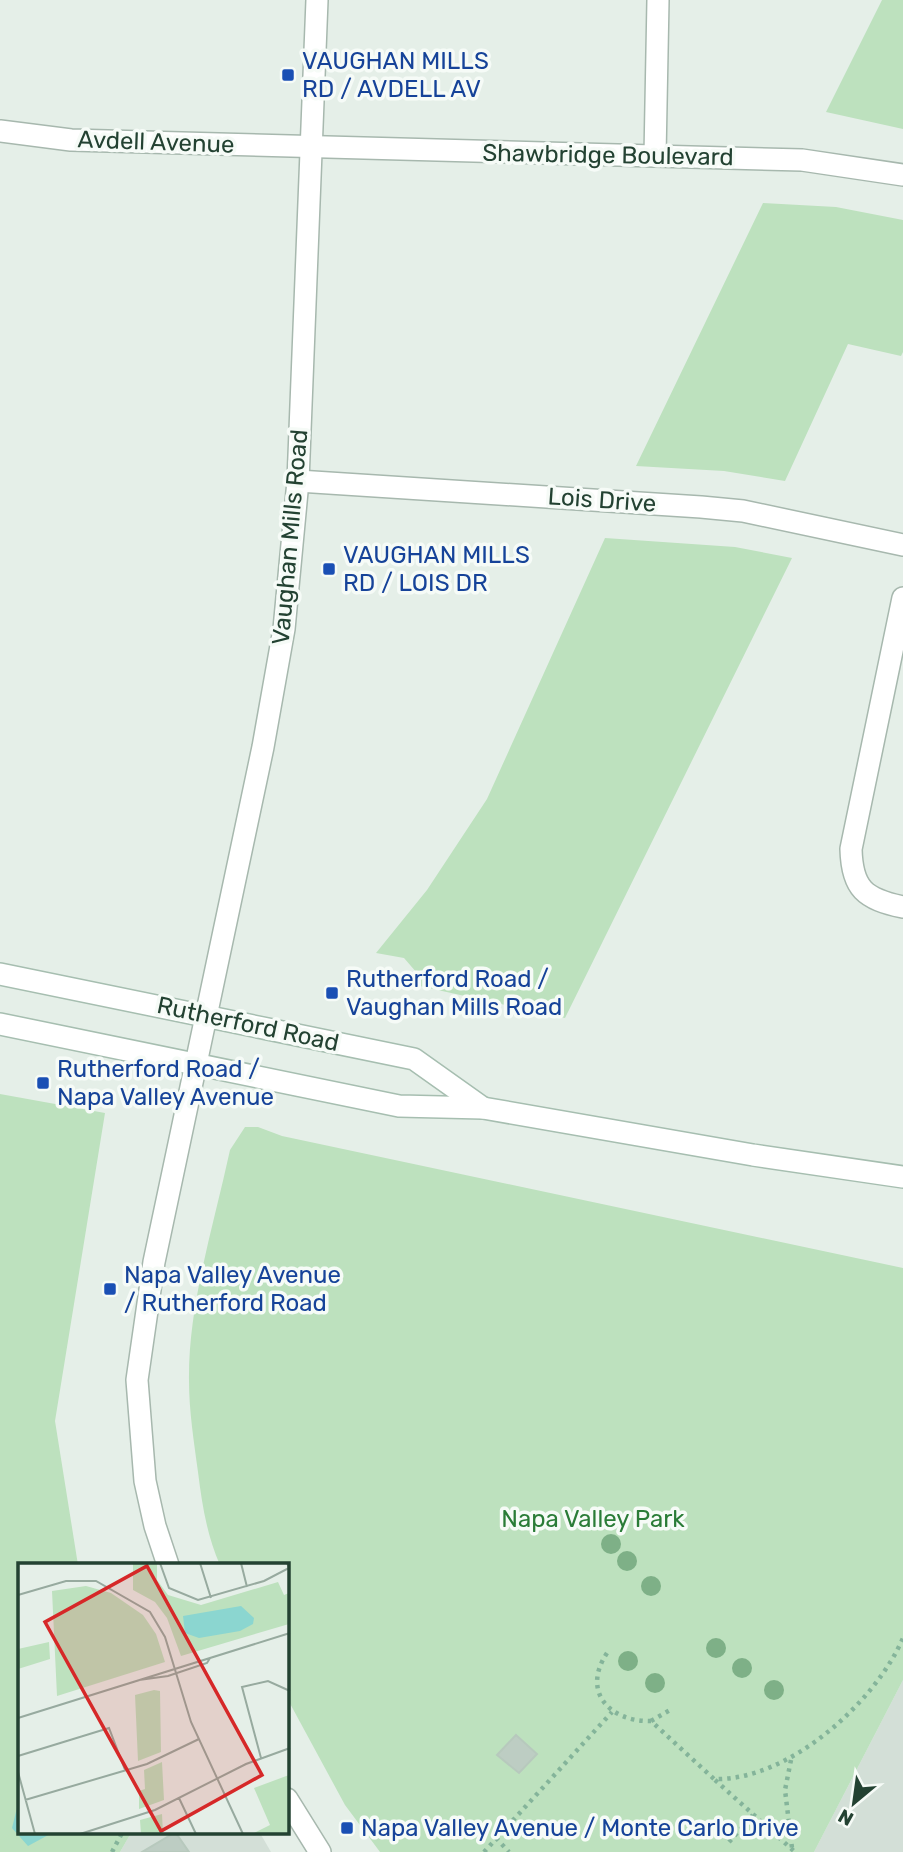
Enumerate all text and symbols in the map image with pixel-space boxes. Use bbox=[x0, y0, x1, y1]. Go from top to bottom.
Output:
place label: VAUGHAN MILLS RD / AVDELL AV bbox=[302, 47, 489, 103]
marker: VAUGHAN MILLS RD / AVDELL AV bbox=[280, 67, 296, 83]
street label: Avdell Avenue bbox=[77, 125, 235, 159]
street label: Shawbridge Boulevard bbox=[482, 139, 734, 171]
street label: Vaughan Mills Road bbox=[267, 428, 313, 646]
street label: Lois Drive bbox=[547, 482, 657, 518]
place label: VAUGHAN MILLS RD / LOIS DR bbox=[343, 541, 530, 597]
marker: VAUGHAN MILLS RD / LOIS DR bbox=[321, 561, 337, 577]
place label: Rutherford Road / Vaughan Mills Road bbox=[346, 965, 562, 1021]
marker: Rutherford Road / Vaughan Mills Road bbox=[324, 985, 340, 1001]
street label: Rutherford Road bbox=[154, 991, 342, 1057]
place label: Rutherford Road / Napa Valley Avenue bbox=[57, 1055, 274, 1111]
marker: Rutherford Road / Napa Valley Avenue bbox=[35, 1075, 51, 1091]
place label: Napa Valley Avenue / Rutherford Road bbox=[124, 1261, 341, 1317]
marker: Napa Valley Avenue / Rutherford Road bbox=[102, 1281, 118, 1297]
park label: Napa Valley Park bbox=[501, 1505, 685, 1533]
inset map bbox=[18, 1563, 289, 1834]
north arrow bbox=[819, 1768, 889, 1838]
text: N bbox=[834, 1804, 858, 1831]
place label: Napa Valley Avenue / Monte Carlo Drive bbox=[361, 1814, 799, 1842]
marker: Napa Valley Avenue / Monte Carlo Drive bbox=[339, 1820, 355, 1836]

